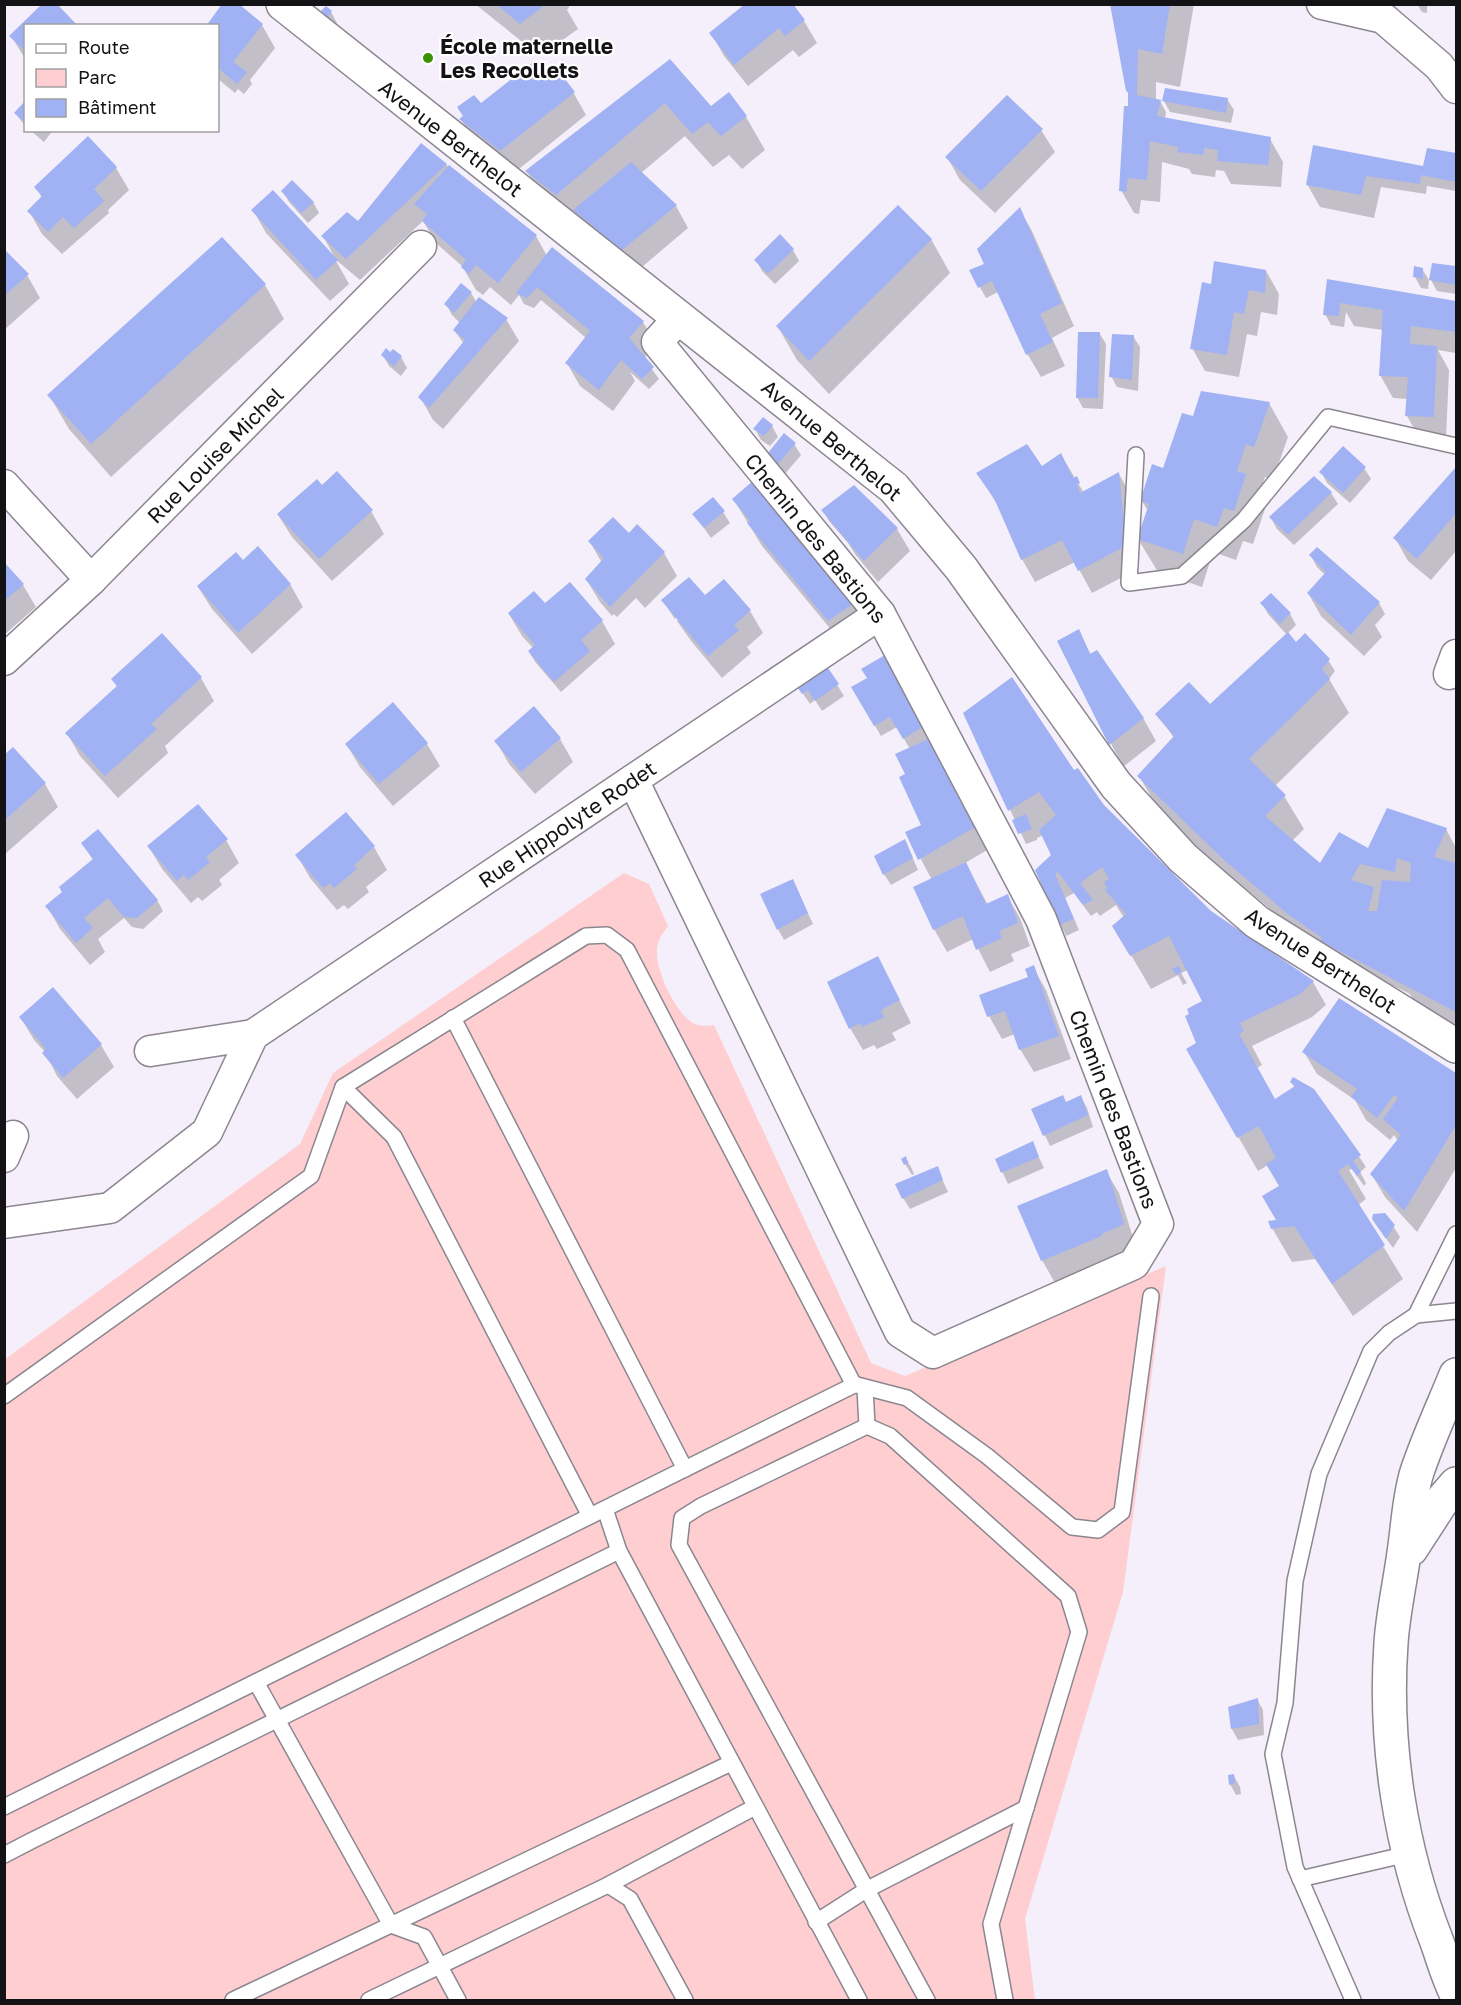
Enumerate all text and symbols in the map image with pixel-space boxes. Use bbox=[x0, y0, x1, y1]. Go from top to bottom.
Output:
legend bbox=[24, 24, 219, 132]
place label: École maternelle Les Recollets bbox=[440, 33, 613, 83]
text: Route bbox=[78, 36, 129, 58]
marker: École maternelle Les Recollets bbox=[421, 51, 435, 65]
text: Parc bbox=[78, 66, 117, 88]
street label: Avenue Berthelot bbox=[374, 74, 528, 202]
text: Bâtiment bbox=[78, 96, 157, 118]
street label: Avenue Berthelot bbox=[757, 374, 907, 506]
street label: Rue Louise Michel bbox=[141, 381, 289, 529]
street label: Chemin des Bastions bbox=[740, 448, 892, 628]
street label: Rue Hippolyte Rodet bbox=[473, 755, 661, 893]
street label: Avenue Berthelot bbox=[1240, 901, 1402, 1019]
street label: Chemin des Bastions bbox=[1064, 1006, 1164, 1212]

